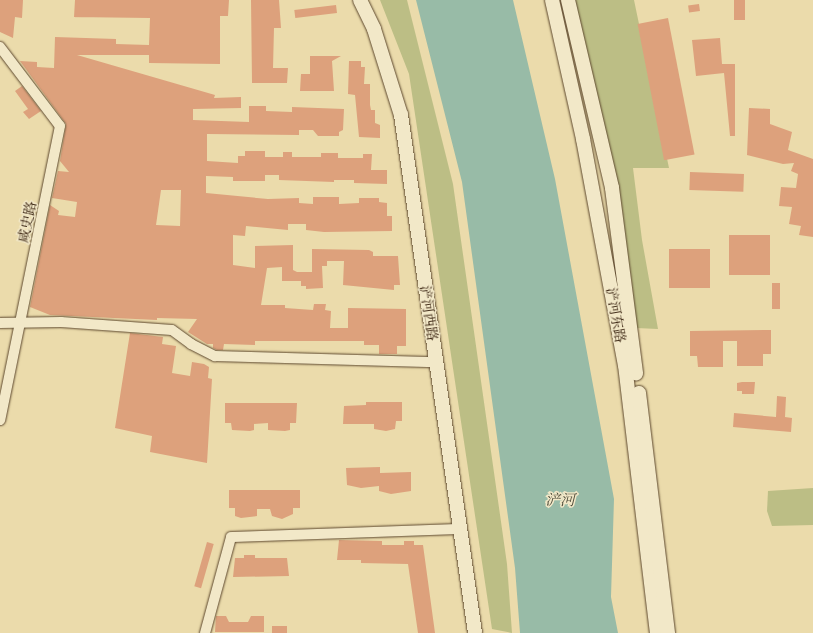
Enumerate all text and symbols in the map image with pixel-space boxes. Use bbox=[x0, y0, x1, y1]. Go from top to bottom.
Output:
street label: 咸史路 bbox=[14, 200, 40, 244]
street label: 浐河西路 bbox=[417, 284, 441, 342]
street label: 浐河东路 bbox=[603, 286, 629, 344]
water label: 浐河 bbox=[545, 491, 575, 509]

